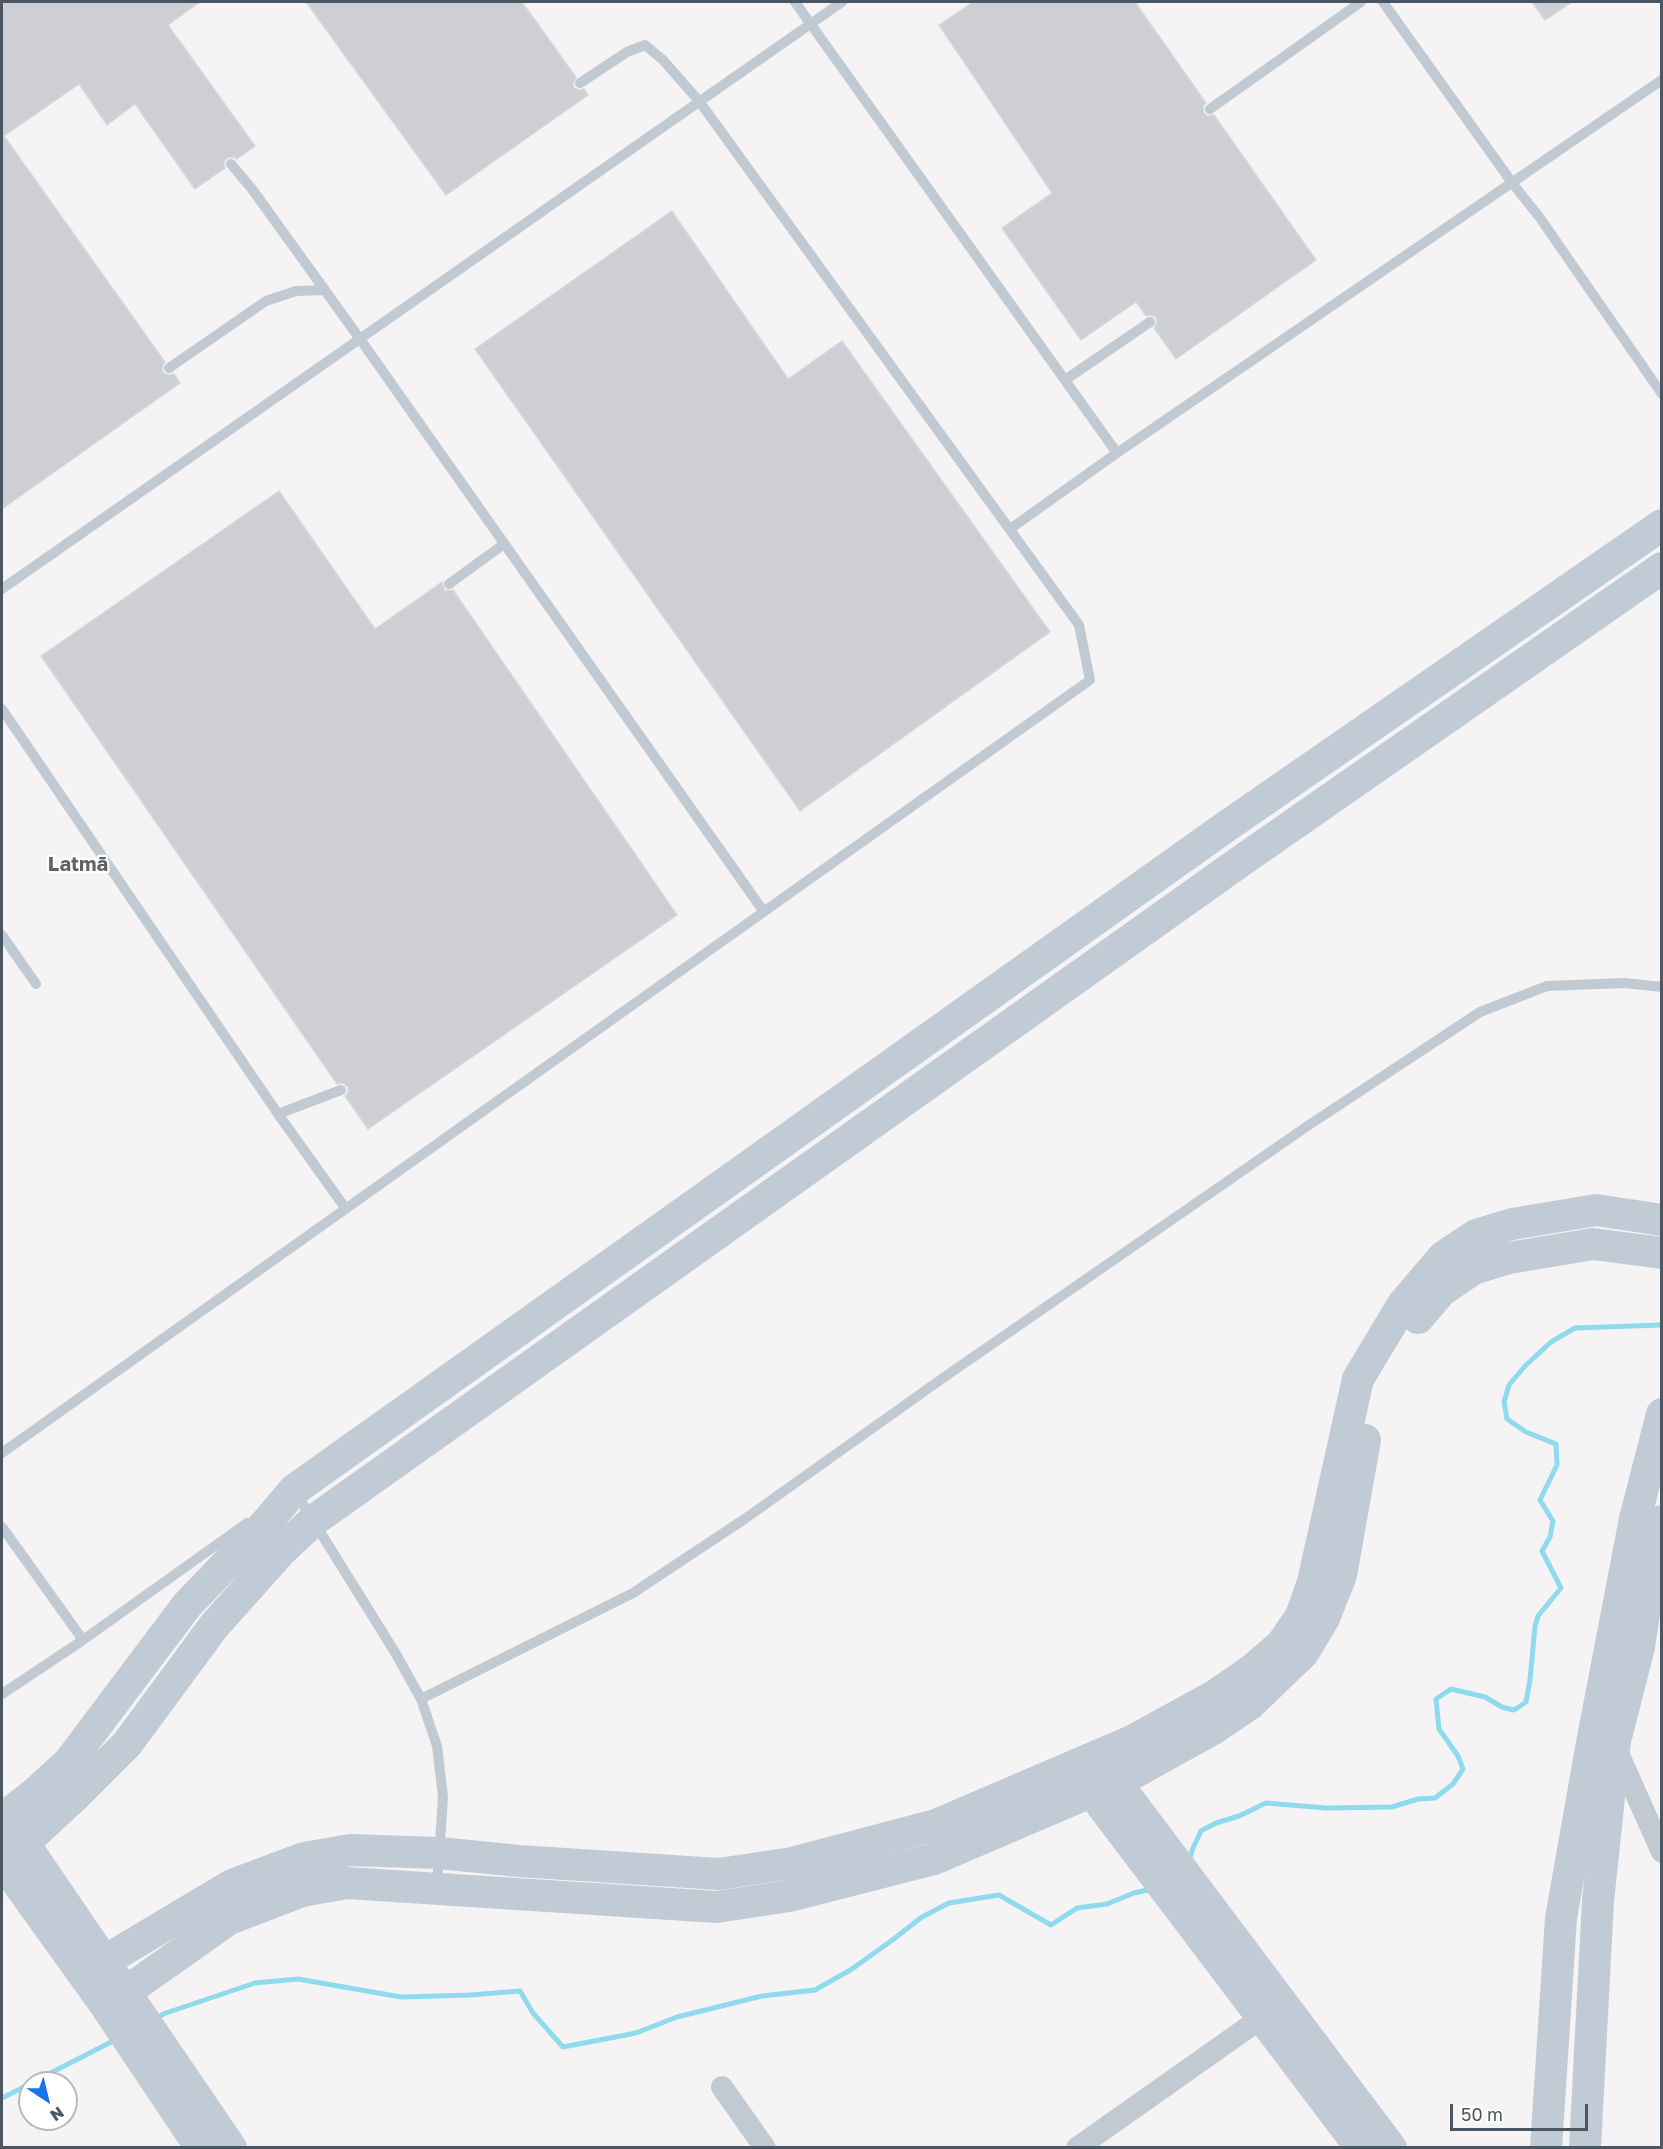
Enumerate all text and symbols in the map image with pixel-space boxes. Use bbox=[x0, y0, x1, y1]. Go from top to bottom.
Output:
district label: Latmā bbox=[48, 853, 108, 877]
north arrow bbox=[18, 2071, 78, 2131]
scale bar bbox=[1453, 2092, 1591, 2130]
text: N bbox=[46, 2102, 68, 2126]
text: 50 m bbox=[1461, 2103, 1503, 2125]

